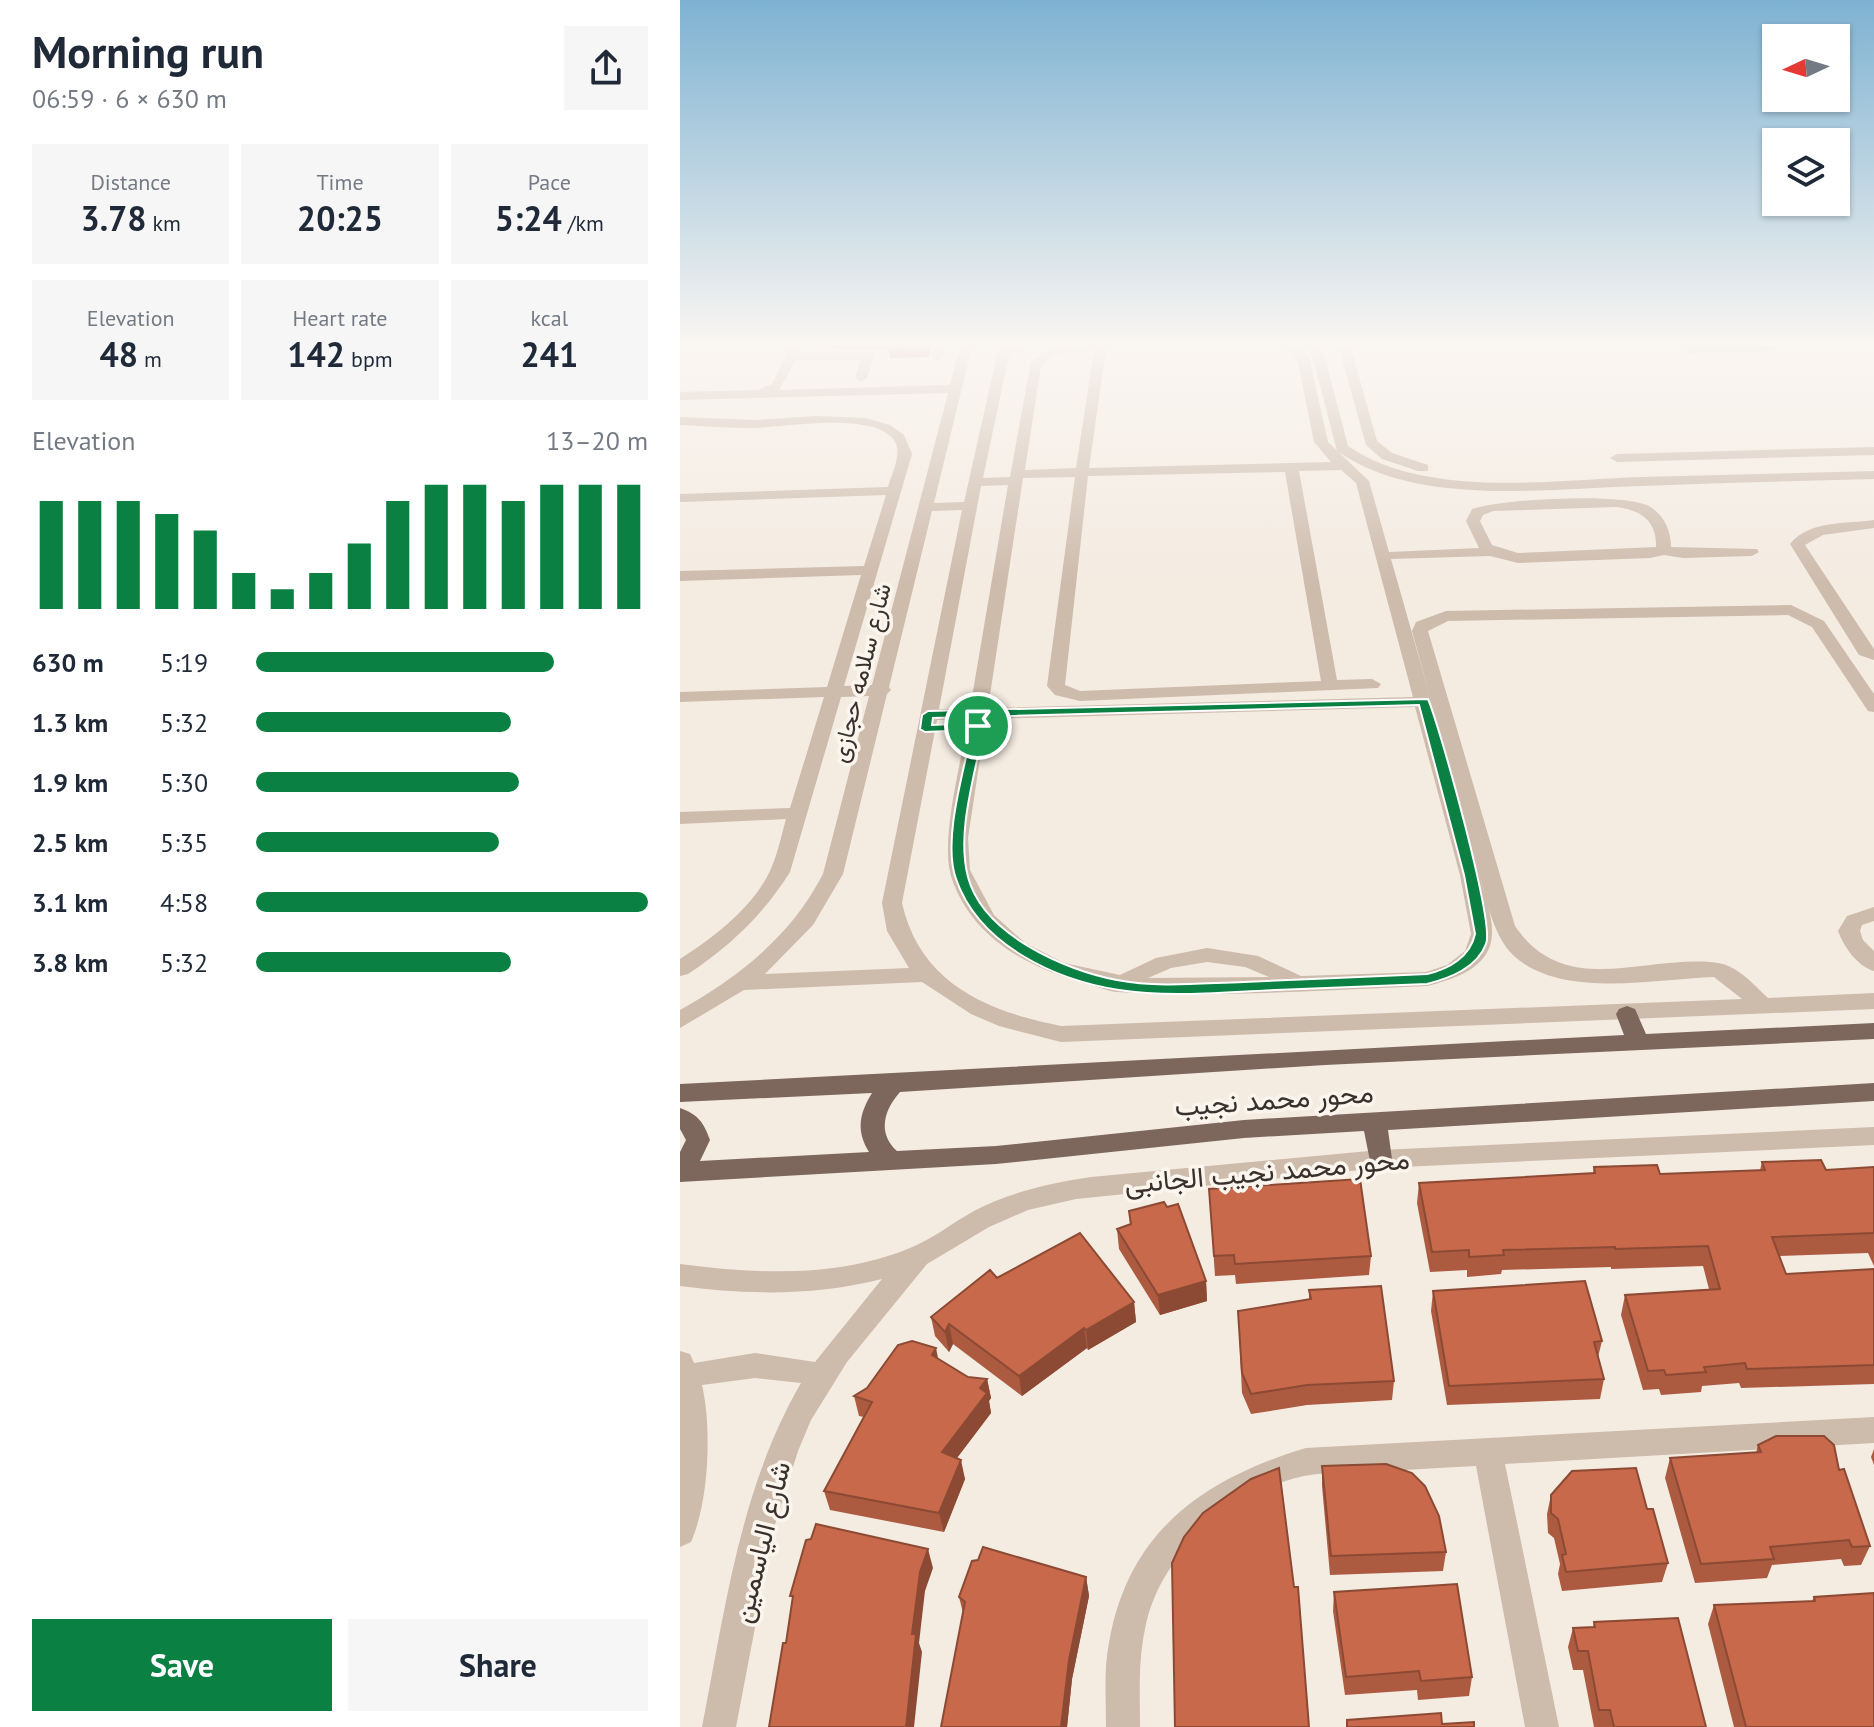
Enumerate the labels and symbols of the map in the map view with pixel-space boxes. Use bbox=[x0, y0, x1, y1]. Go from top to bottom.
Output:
north arrow bbox=[1762, 24, 1850, 112]
street label: شارع سلامه حجازى bbox=[823, 580, 899, 766]
pin bbox=[944, 692, 1012, 760]
street label: محور محمد نجيب bbox=[1173, 1073, 1375, 1124]
street label: محور محمد نجيب الجانبى bbox=[1123, 1140, 1411, 1201]
street label: شارع الياسمين bbox=[723, 1457, 799, 1627]

